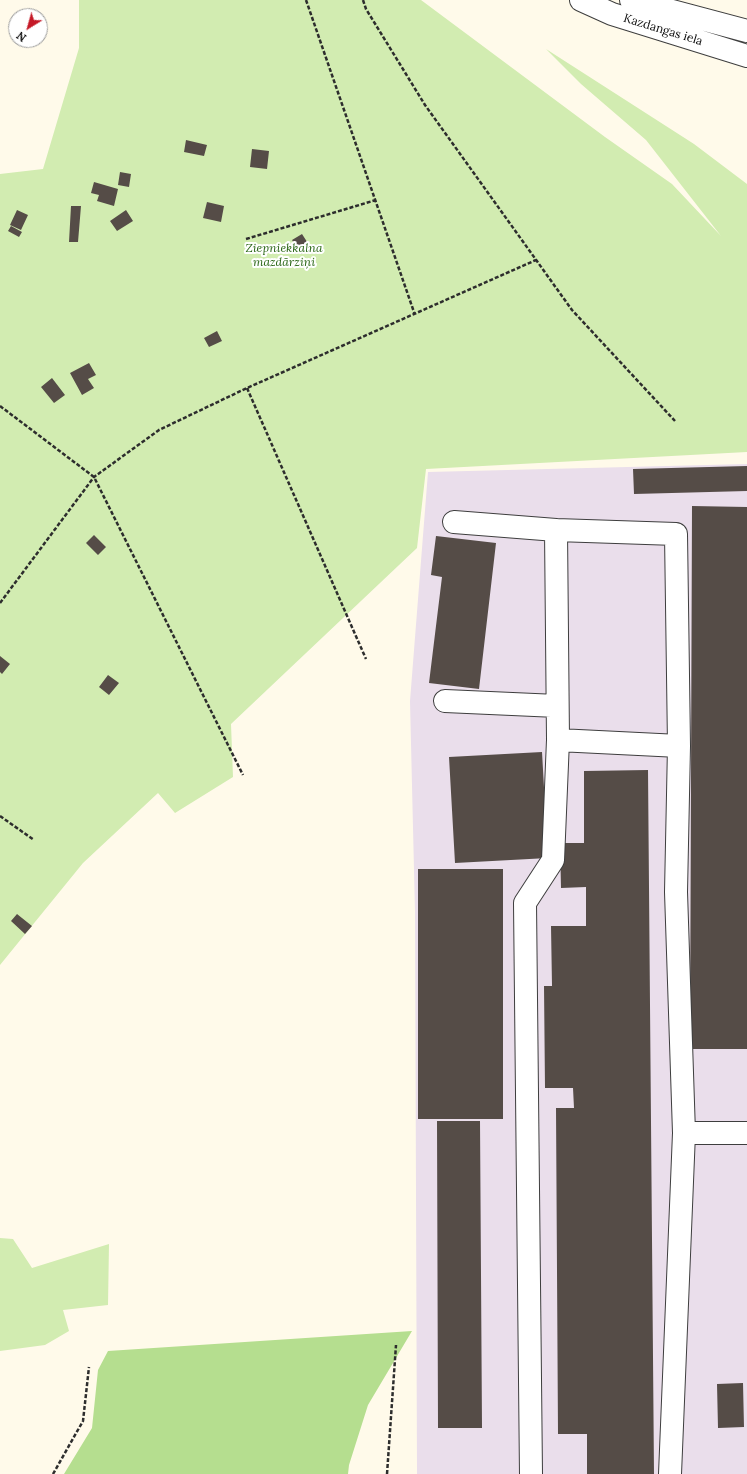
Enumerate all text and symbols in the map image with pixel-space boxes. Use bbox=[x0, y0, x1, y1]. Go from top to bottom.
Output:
north arrow bbox=[8, 8, 48, 48]
street label: Kazdangas iela bbox=[622, 11, 704, 49]
text: N bbox=[14, 29, 29, 45]
park label: Ziepniekkalna mazdārziņi bbox=[245, 242, 323, 270]

